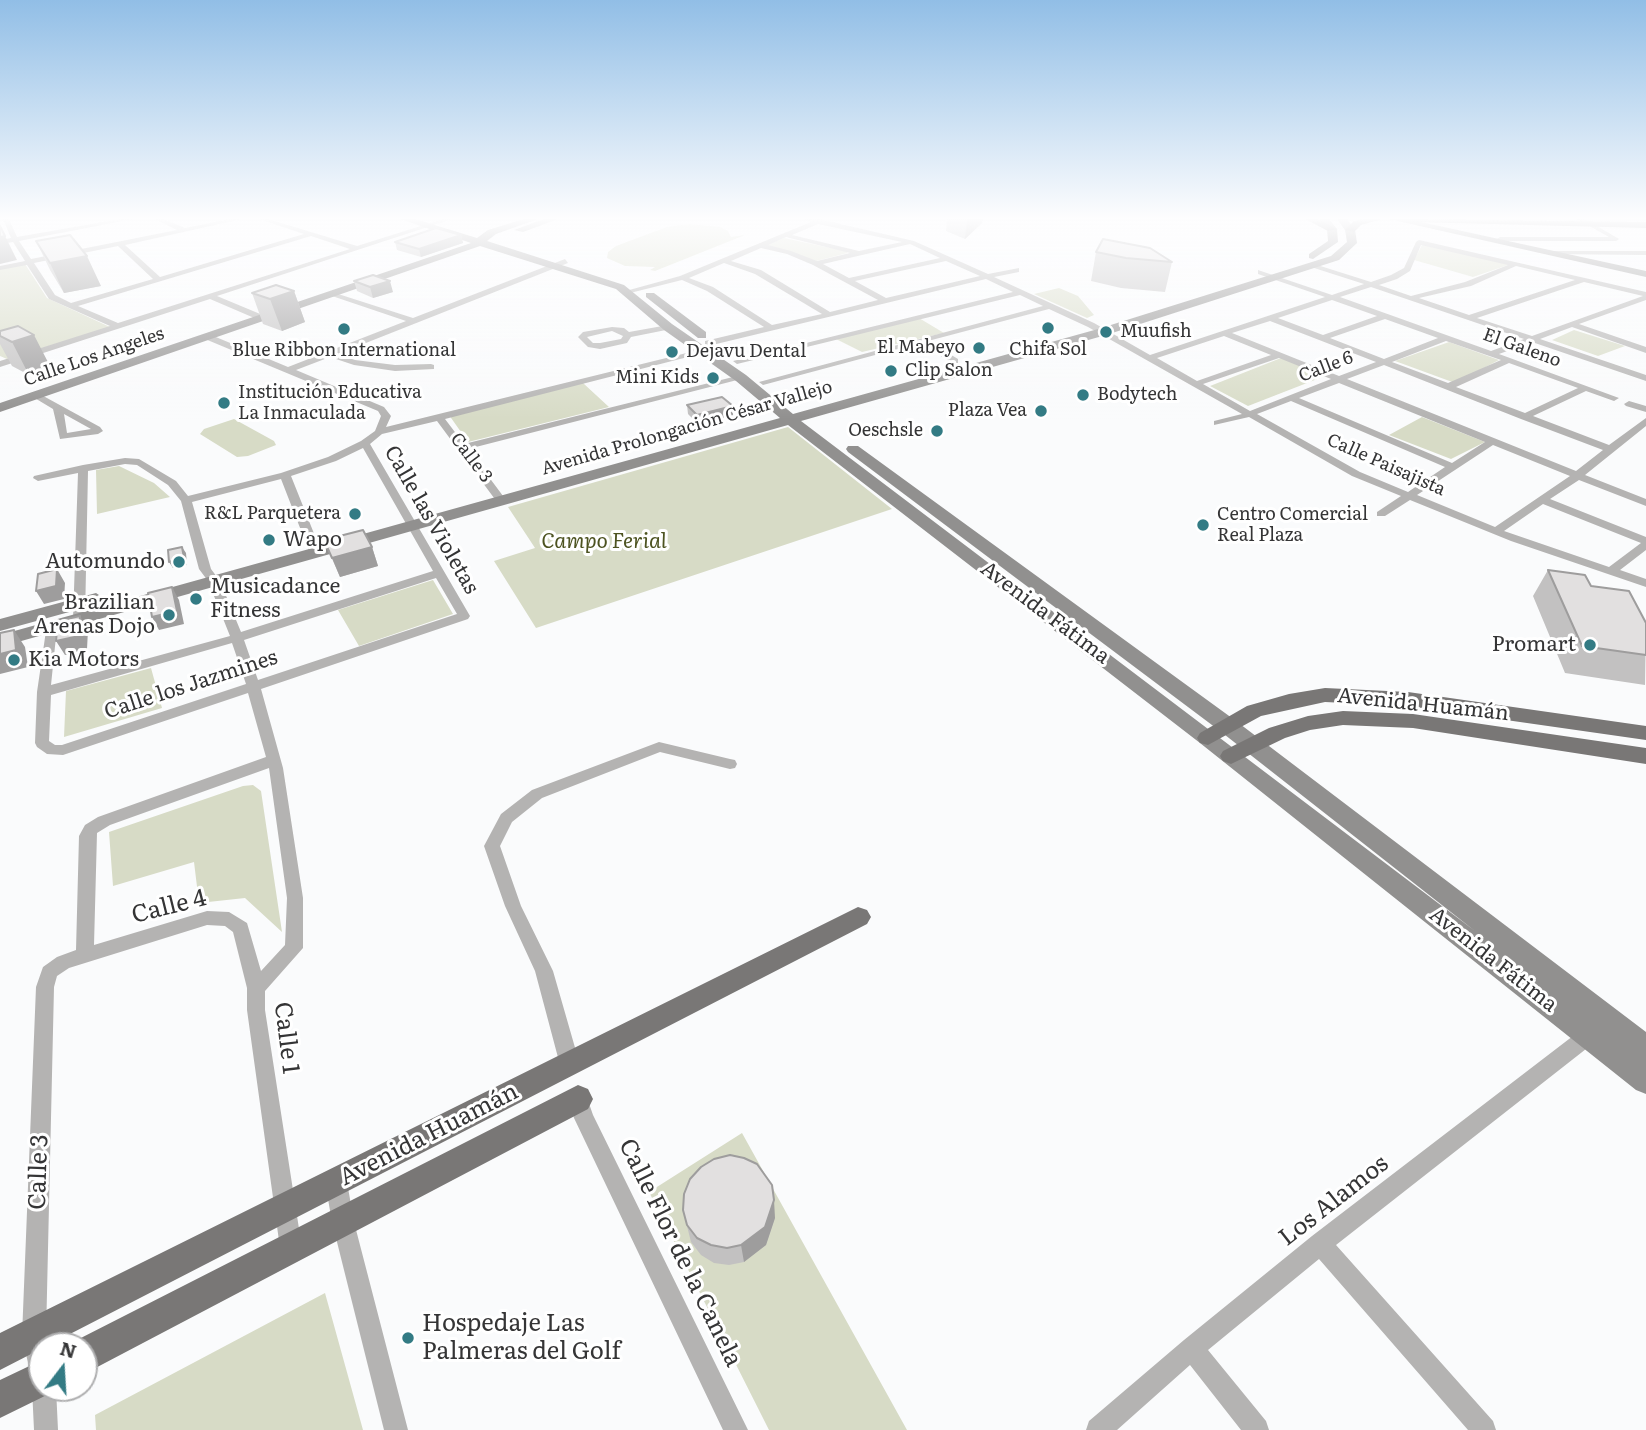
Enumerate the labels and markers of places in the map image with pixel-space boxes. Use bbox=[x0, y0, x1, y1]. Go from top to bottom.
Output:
marker: Chifa Sol bbox=[1040, 320, 1056, 336]
marker: Blue Ribbon International bbox=[336, 321, 352, 337]
place label: Muufish bbox=[1120, 321, 1192, 343]
marker: Muufish bbox=[1098, 324, 1114, 340]
place label: El Mabeyo bbox=[877, 337, 965, 359]
place label: Chifa Sol bbox=[1009, 339, 1087, 361]
place label: Blue Ribbon International bbox=[232, 340, 456, 362]
marker: El Mabeyo bbox=[971, 340, 987, 356]
place label: Dejavu Dental bbox=[686, 341, 806, 363]
marker: Dejavu Dental bbox=[664, 344, 680, 360]
place label: Clip Salon bbox=[905, 360, 993, 382]
marker: Clip Salon bbox=[883, 363, 899, 379]
place label: Mini Kids bbox=[615, 367, 699, 389]
marker: Mini Kids bbox=[705, 370, 721, 386]
place label: Institución Educativa La Inmaculada bbox=[238, 382, 422, 424]
place label: Bodytech bbox=[1097, 384, 1178, 406]
marker: Bodytech bbox=[1075, 387, 1091, 403]
marker: Institución Educativa La Inmaculada bbox=[216, 395, 232, 411]
place label: Plaza Vea bbox=[948, 400, 1027, 422]
marker: Plaza Vea bbox=[1033, 403, 1049, 419]
place label: Oeschsle bbox=[848, 420, 923, 442]
marker: Oeschsle bbox=[929, 423, 945, 439]
place label: R&L Parquetera bbox=[204, 503, 341, 525]
place label: Centro Comercial Real Plaza bbox=[1217, 504, 1368, 546]
marker: R&L Parquetera bbox=[347, 506, 363, 522]
marker: Centro Comercial Real Plaza bbox=[1195, 517, 1211, 533]
place label: Wapo bbox=[283, 527, 342, 553]
marker: Wapo bbox=[261, 532, 277, 548]
place label: Automundo bbox=[45, 549, 165, 575]
marker: Automundo bbox=[171, 554, 187, 570]
place label: Musicadance Fitness bbox=[210, 574, 340, 624]
place label: Brazilian Arenas Dojo bbox=[34, 590, 155, 640]
marker: Musicadance Fitness bbox=[188, 591, 204, 607]
marker: Brazilian Arenas Dojo bbox=[161, 607, 177, 623]
place label: Promart bbox=[1492, 632, 1576, 658]
marker: Promart bbox=[1582, 637, 1598, 653]
place label: Kia Motors bbox=[28, 647, 139, 673]
marker: Kia Motors bbox=[6, 652, 22, 668]
place label: Hospedaje Las Palmeras del Golf bbox=[422, 1310, 621, 1366]
marker: Hospedaje Las Palmeras del Golf bbox=[400, 1330, 416, 1346]

